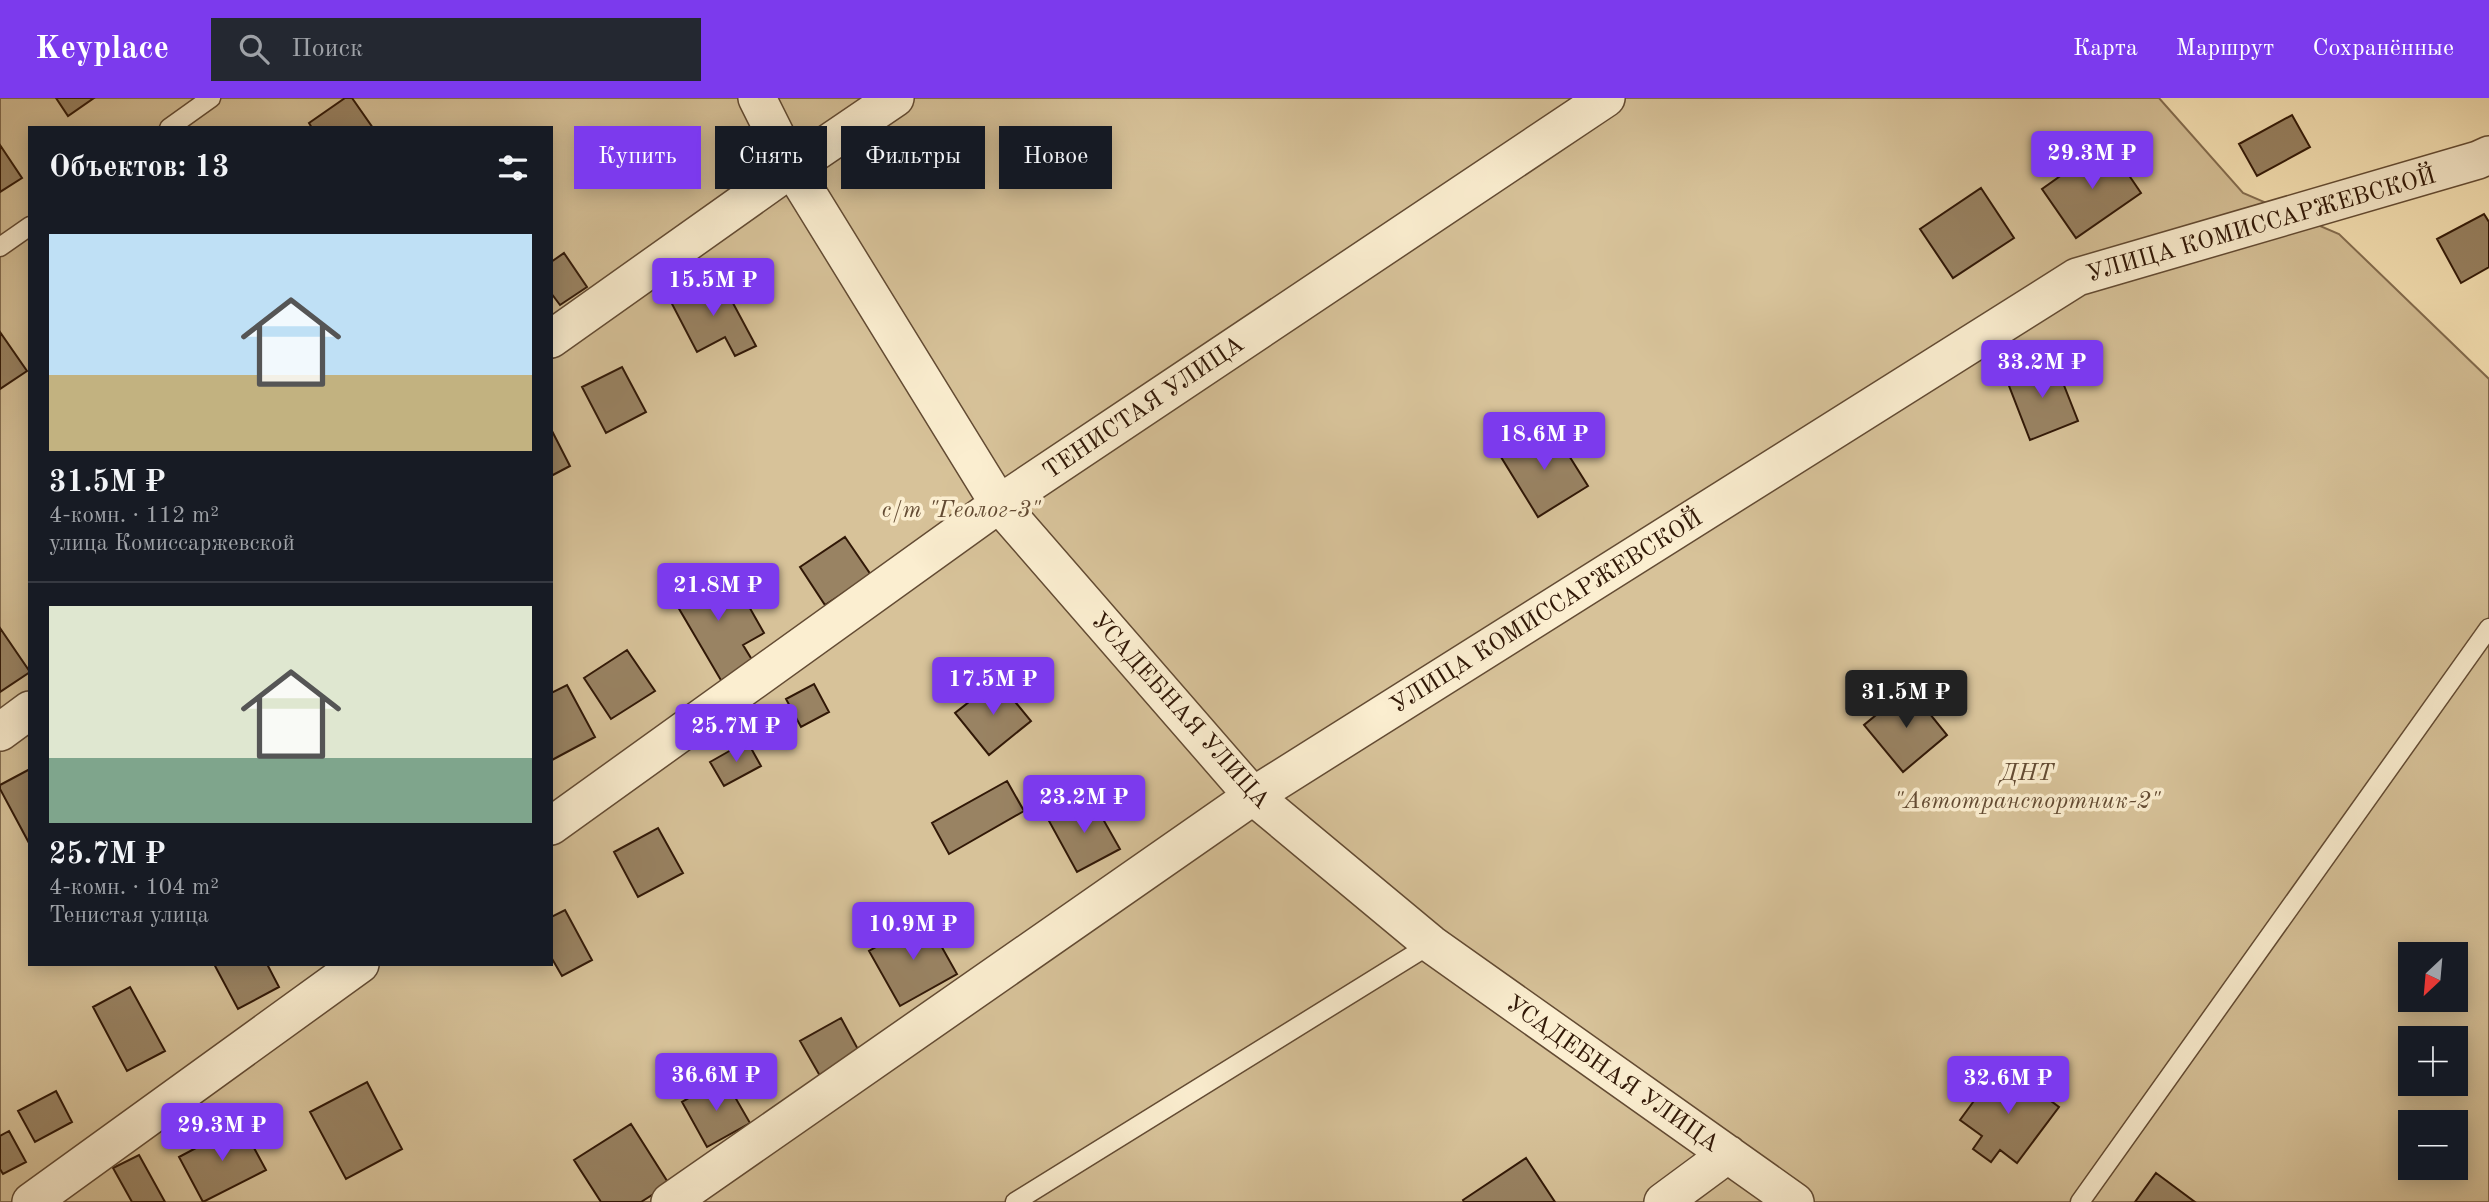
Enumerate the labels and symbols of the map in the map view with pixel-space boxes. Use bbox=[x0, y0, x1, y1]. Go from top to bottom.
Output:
pin: 29.3M ₽ bbox=[2027, 132, 2157, 191]
street label: УЛИЦА КОМИССАРЖЕВСКОЙ bbox=[2083, 160, 2439, 287]
pin: 15.5M ₽ bbox=[648, 258, 778, 318]
street label: ТЕНИСТАЯ УЛИЦА bbox=[1039, 333, 1249, 485]
pin: 33.2M ₽ bbox=[1977, 341, 2107, 400]
pin: 18.6M ₽ bbox=[1479, 412, 1609, 472]
park label: с/т "Геолог-3" bbox=[882, 499, 1042, 523]
street label: УЛИЦА КОМИССАРЖЕВСКОЙ bbox=[1384, 502, 1707, 719]
pin: 21.8M ₽ bbox=[653, 564, 783, 623]
street label: УСАДЕБНАЯ УЛИЦА bbox=[1086, 609, 1273, 814]
pin: 17.5M ₽ bbox=[928, 658, 1058, 717]
pin: 31.5M ₽ bbox=[1841, 670, 1971, 730]
pin: 25.7M ₽ bbox=[671, 704, 801, 764]
park label: ДНТ "Автотранспортник-2" bbox=[1894, 762, 2162, 814]
pin: 23.2M ₽ bbox=[1019, 776, 1149, 835]
pin: 10.9M ₽ bbox=[848, 902, 978, 962]
north arrow bbox=[2398, 942, 2468, 1012]
street label: УСАДЕБНАЯ УЛИЦА bbox=[1501, 992, 1723, 1157]
pin: 36.6M ₽ bbox=[651, 1054, 781, 1113]
pin: 32.6M ₽ bbox=[1943, 1056, 2073, 1116]
pin: 29.3M ₽ bbox=[157, 1104, 287, 1163]

